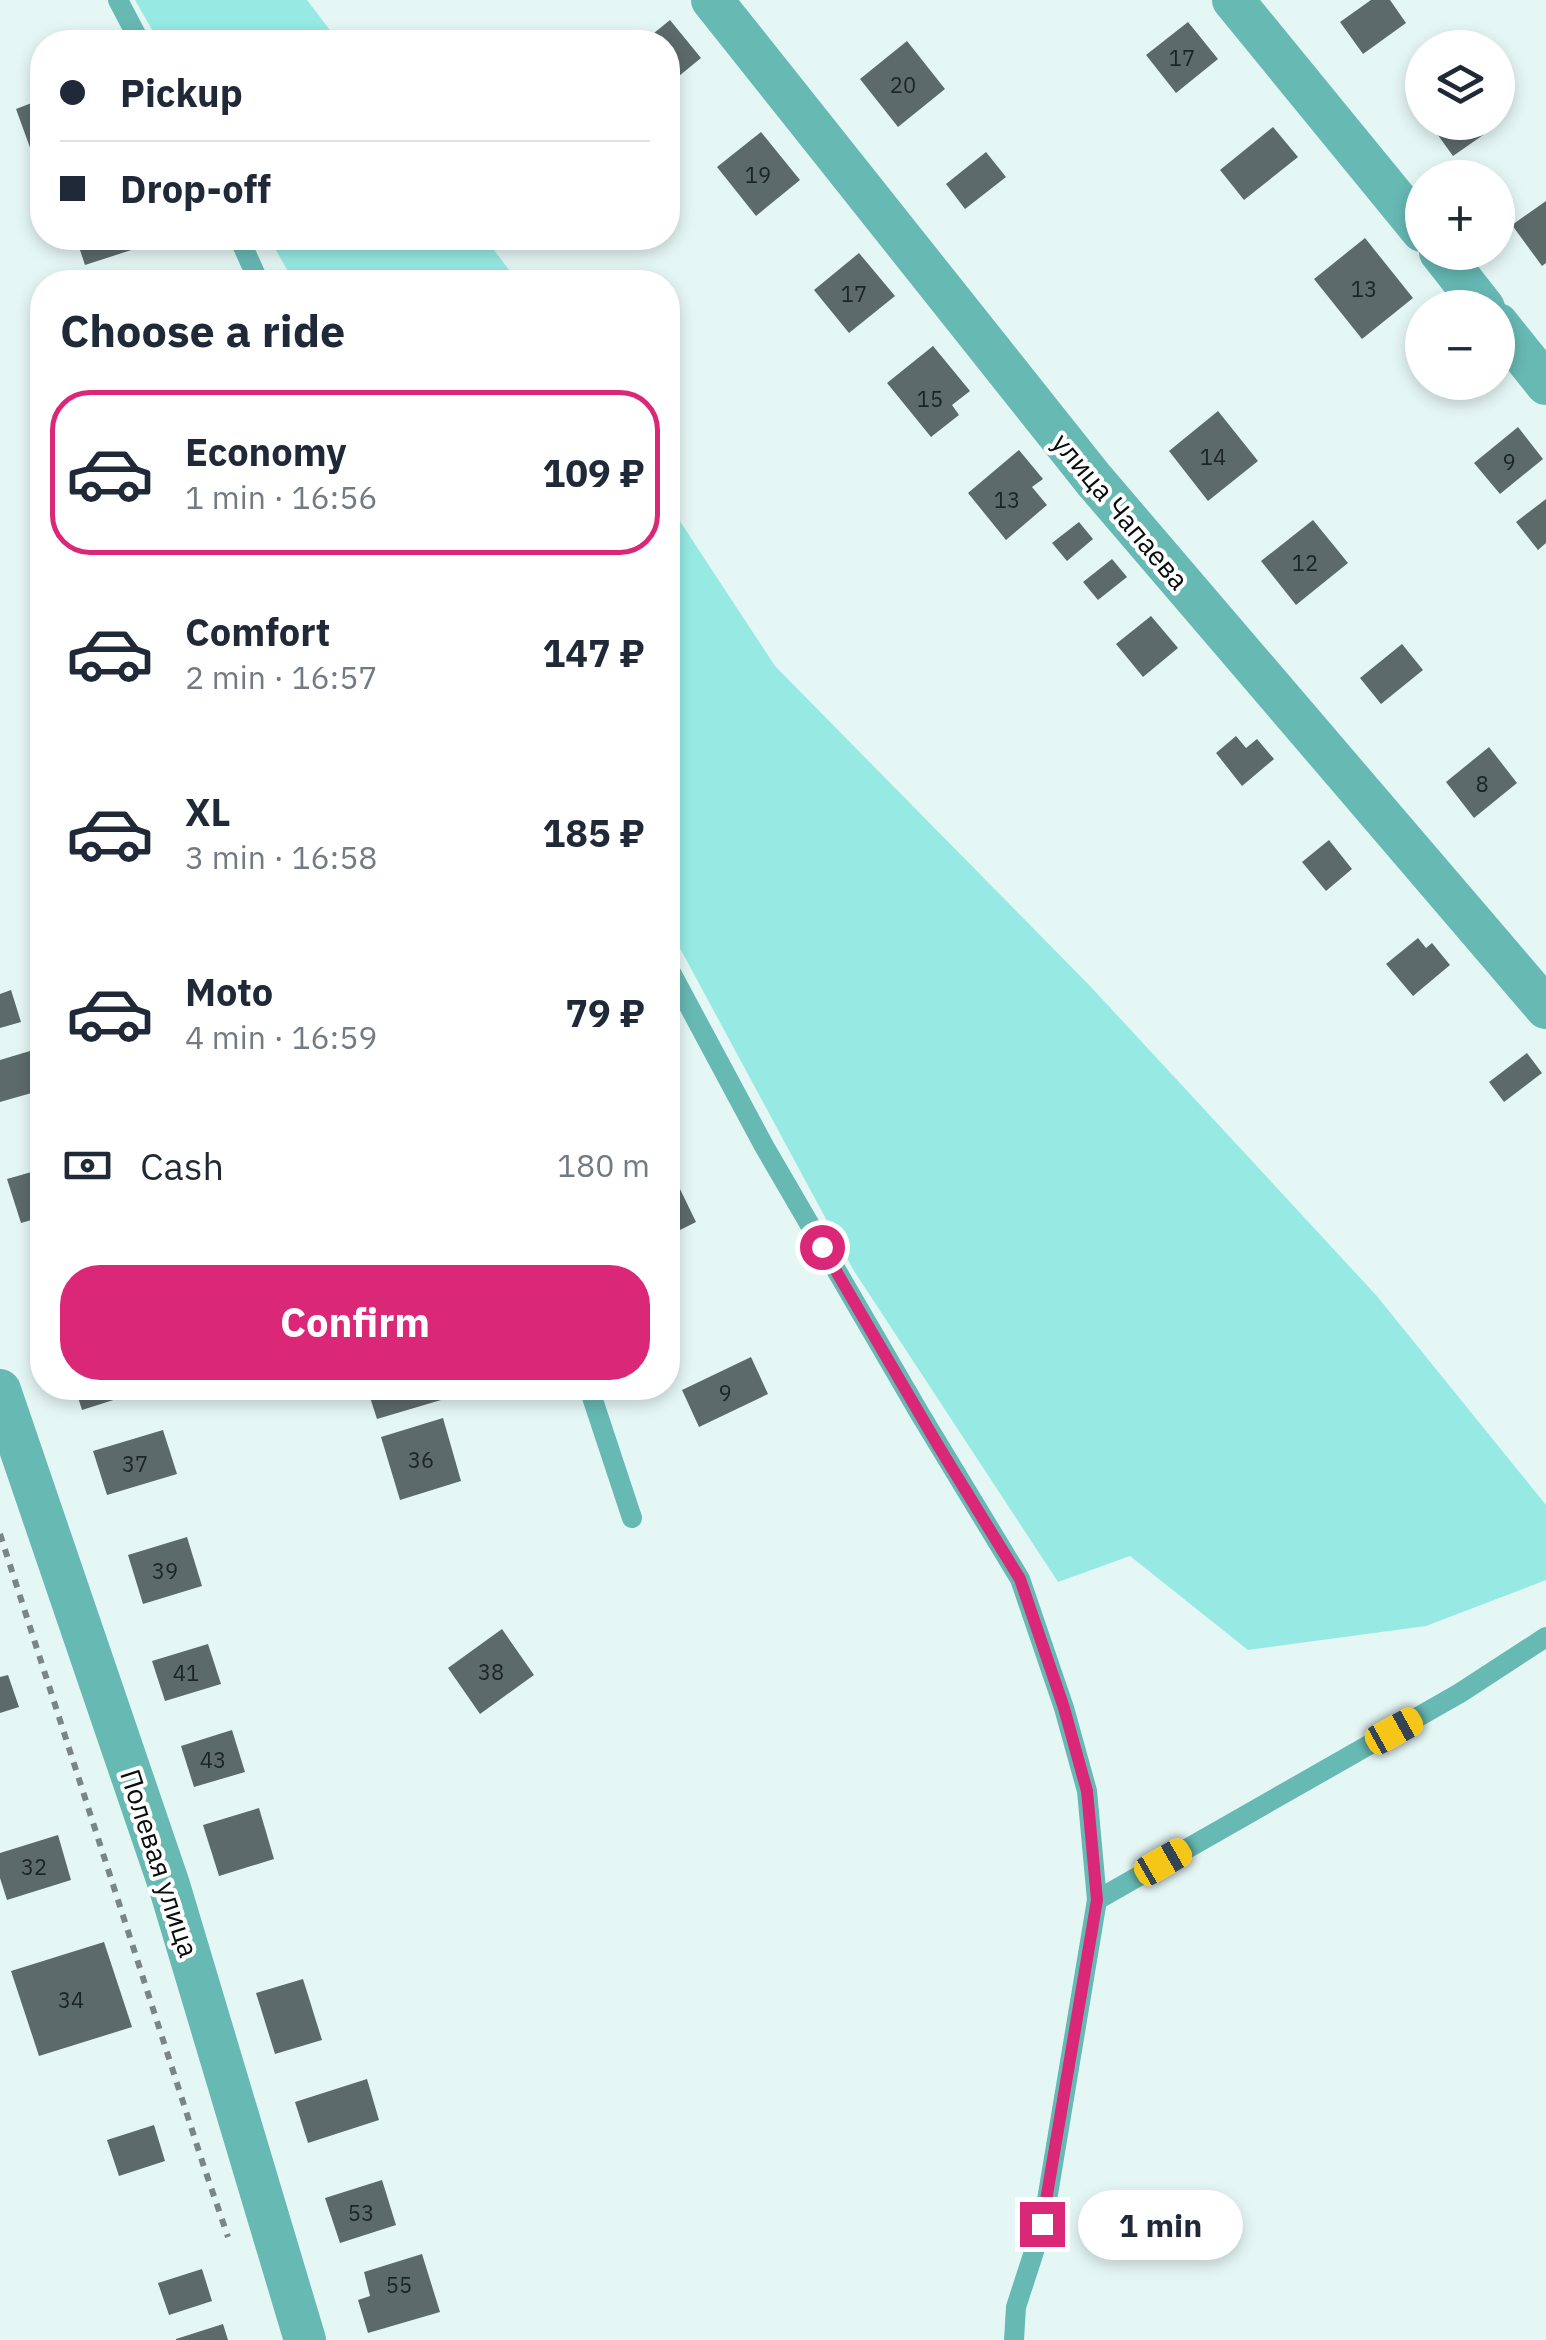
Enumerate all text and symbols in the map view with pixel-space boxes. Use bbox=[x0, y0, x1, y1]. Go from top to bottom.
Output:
map controls bbox=[1405, 30, 1515, 400]
button: layers bbox=[1405, 30, 1515, 140]
house number: 17 bbox=[1169, 43, 1195, 72]
text: Pickup bbox=[120, 68, 243, 117]
house number: 20 bbox=[890, 70, 916, 99]
house number: 19 bbox=[745, 160, 771, 189]
button: + bbox=[1405, 160, 1515, 270]
text: Drop-off bbox=[120, 164, 271, 213]
house number: 13 bbox=[1351, 274, 1377, 303]
house number: 17 bbox=[841, 279, 867, 308]
button: − bbox=[1405, 290, 1515, 400]
text: Choose a ride bbox=[60, 301, 345, 359]
house number: 15 bbox=[917, 384, 943, 413]
street label: улица Чапаева bbox=[1044, 425, 1198, 597]
text: Economy bbox=[185, 427, 347, 476]
icon: car bbox=[65, 428, 155, 518]
house number: 14 bbox=[1200, 442, 1226, 471]
house number: 9 bbox=[1502, 447, 1516, 476]
text: 109 ₽ bbox=[543, 448, 645, 497]
text: 1 min · 16:56 bbox=[185, 476, 378, 518]
house number: 13 bbox=[994, 485, 1020, 514]
house number: 12 bbox=[1292, 548, 1318, 577]
text: Comfort bbox=[185, 607, 330, 656]
icon: car bbox=[65, 608, 155, 698]
text: 147 ₽ bbox=[543, 628, 645, 677]
text: 2 min · 16:57 bbox=[185, 656, 378, 698]
house number: 8 bbox=[1475, 769, 1489, 798]
text: XL bbox=[185, 787, 231, 836]
icon: car bbox=[65, 788, 155, 878]
text: 185 ₽ bbox=[543, 808, 645, 857]
text: 3 min · 16:58 bbox=[185, 836, 378, 878]
text: Moto bbox=[185, 967, 273, 1016]
icon: car bbox=[65, 968, 155, 1058]
text: 79 ₽ bbox=[565, 988, 645, 1037]
text: 4 min · 16:59 bbox=[185, 1016, 378, 1058]
icon: cash bbox=[60, 1138, 115, 1193]
text: Cash bbox=[140, 1141, 224, 1190]
text: 180 m bbox=[557, 1144, 650, 1186]
route start bbox=[800, 1225, 845, 1270]
button: Confirm bbox=[60, 1265, 650, 1380]
house number: 9 bbox=[718, 1378, 732, 1407]
house number: 36 bbox=[408, 1445, 434, 1474]
house number: 37 bbox=[122, 1449, 148, 1478]
house number: 39 bbox=[152, 1556, 178, 1585]
house number: 38 bbox=[478, 1657, 504, 1686]
house number: 41 bbox=[173, 1658, 199, 1687]
car bbox=[1360, 1703, 1428, 1759]
house number: 43 bbox=[200, 1745, 226, 1774]
street label: Полевая улица bbox=[112, 1764, 208, 1962]
car bbox=[1130, 1834, 1196, 1890]
house number: 32 bbox=[21, 1852, 47, 1881]
house number: 34 bbox=[58, 1985, 84, 2014]
callout: 1 min bbox=[1077, 2189, 1242, 2259]
house number: 53 bbox=[348, 2198, 374, 2227]
route end bbox=[1020, 2202, 1065, 2247]
text: 1 min bbox=[1119, 2204, 1202, 2246]
house number: 55 bbox=[386, 2270, 412, 2299]

